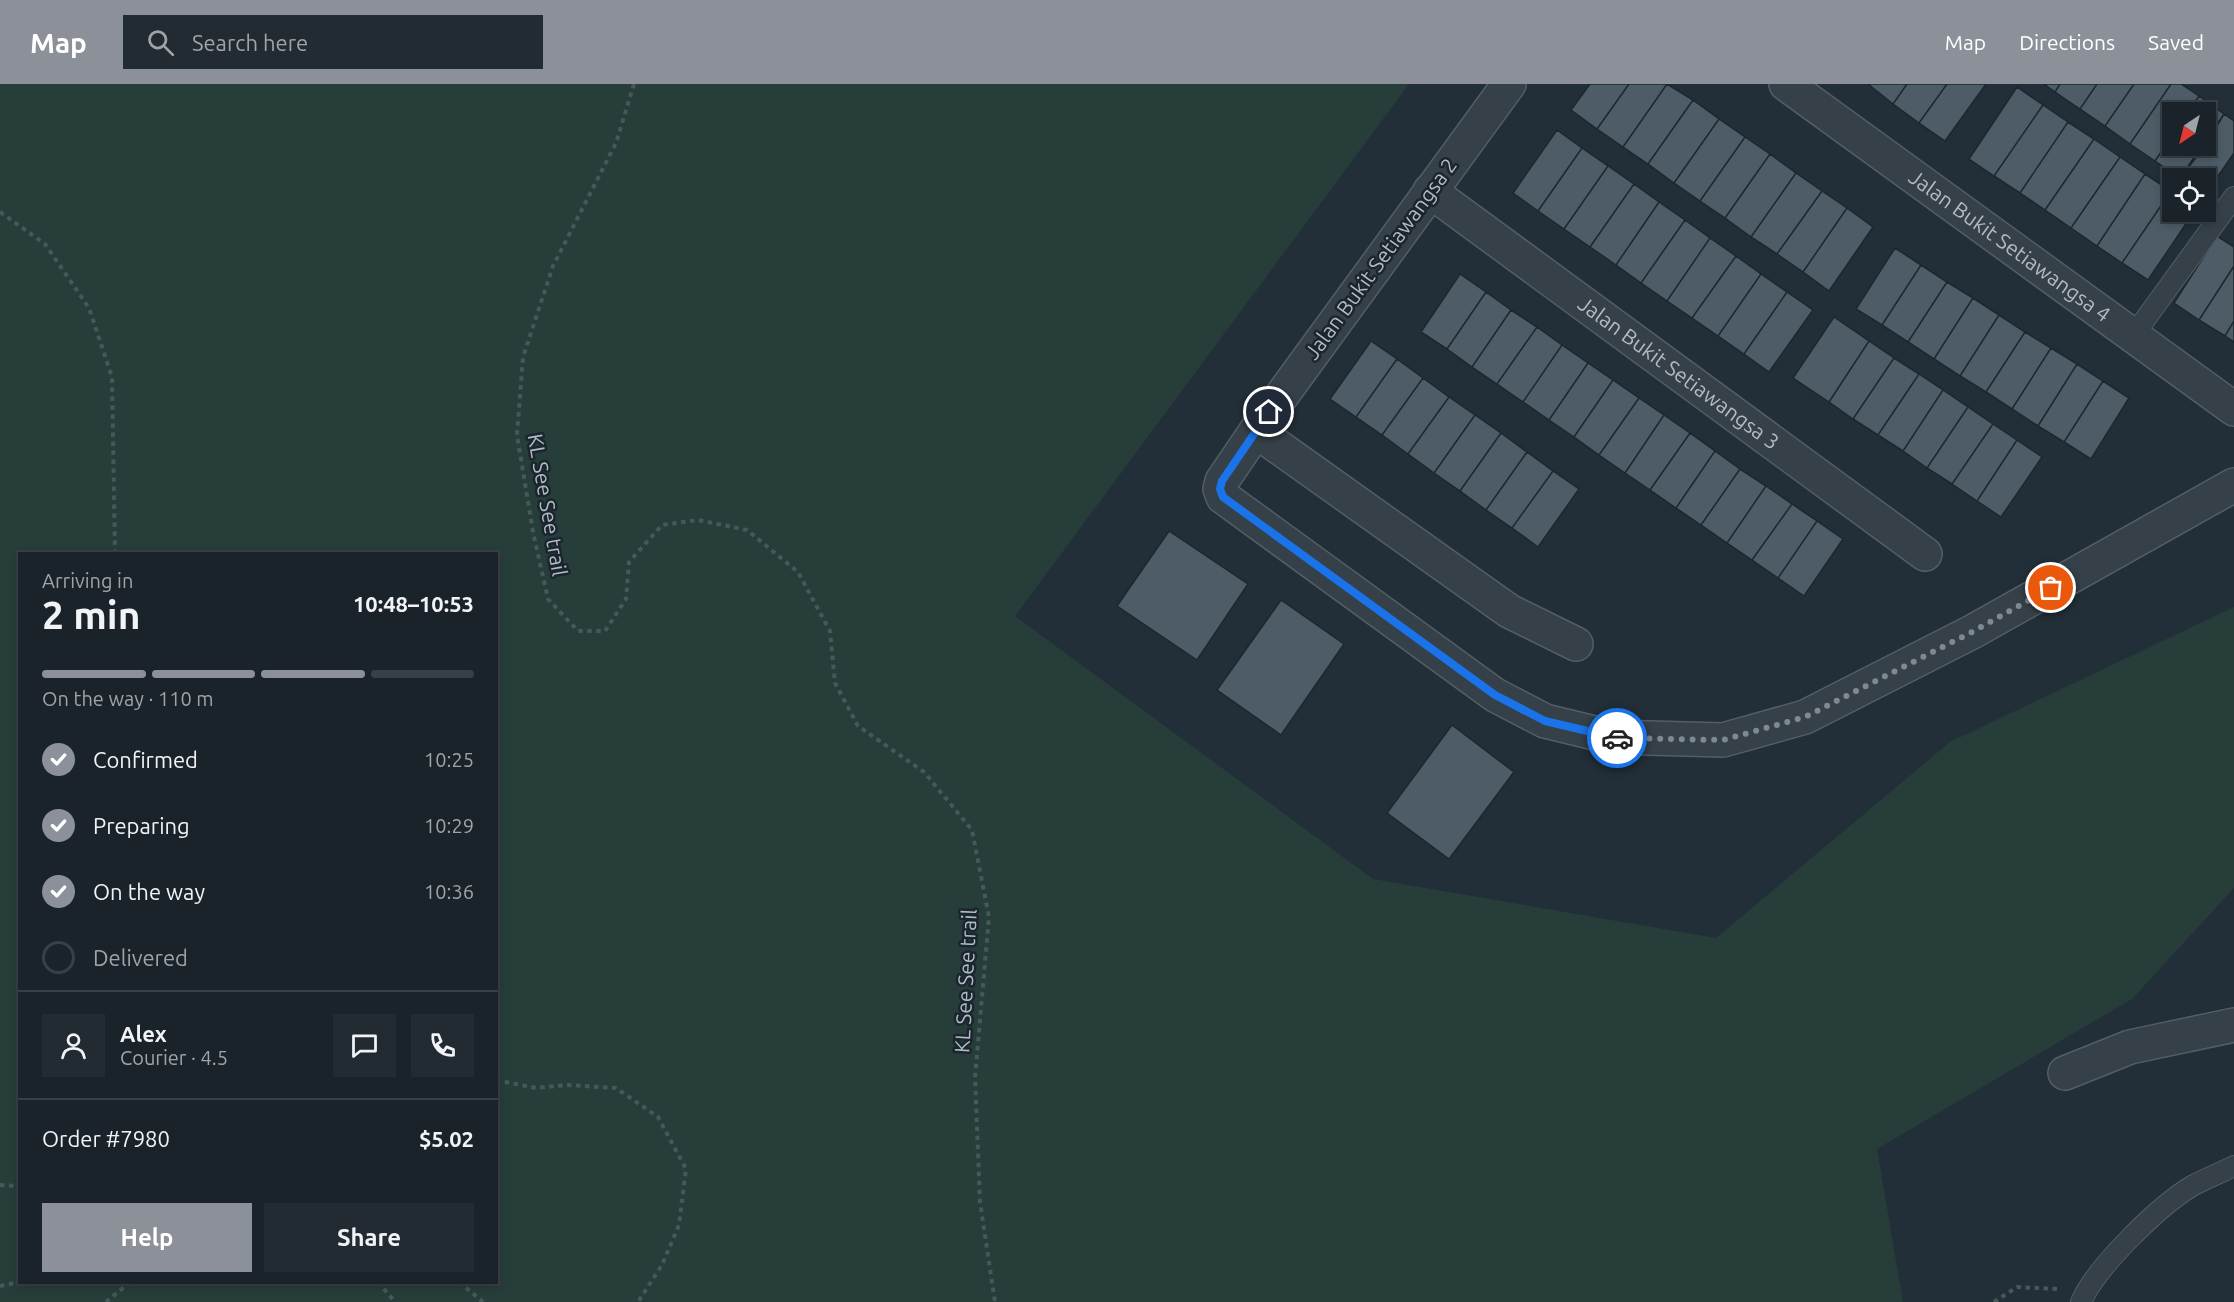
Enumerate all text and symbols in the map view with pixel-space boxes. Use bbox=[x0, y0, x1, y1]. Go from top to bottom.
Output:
search box bbox=[123, 15, 543, 69]
icon: search bbox=[144, 26, 177, 59]
text: Map bbox=[30, 27, 87, 58]
text: Search here bbox=[192, 30, 308, 55]
text: Map bbox=[1945, 30, 1986, 54]
text: Directions bbox=[2019, 30, 2115, 54]
text: Saved bbox=[2148, 30, 2204, 54]
north arrow bbox=[2162, 102, 2216, 156]
map controls bbox=[2162, 102, 2216, 222]
street label: Jalan Bukit Setiawangsa 2 bbox=[1299, 153, 1461, 364]
street label: Jalan Bukit Setiawangsa 4 bbox=[1905, 164, 2115, 326]
button: locate bbox=[2162, 168, 2216, 222]
street label: Jalan Bukit Setiawangsa 3 bbox=[1574, 291, 1784, 454]
pin bbox=[1243, 386, 1294, 437]
icon: home bbox=[1252, 395, 1285, 428]
street label: KL See See trail bbox=[524, 432, 572, 578]
pin bbox=[2025, 562, 2076, 613]
text: Arriving in bbox=[42, 569, 133, 592]
icon: bag bbox=[2034, 571, 2067, 604]
text: 10:48–10:53 bbox=[353, 591, 474, 616]
text: 2 min bbox=[42, 593, 141, 636]
text: On the way · 110 m bbox=[42, 687, 214, 710]
courier bbox=[1587, 708, 1647, 768]
icon: car bbox=[1601, 722, 1634, 755]
icon: check bbox=[42, 743, 75, 776]
text: Confirmed bbox=[93, 747, 198, 772]
text: 10:25 bbox=[424, 748, 474, 771]
icon: check bbox=[42, 809, 75, 842]
text: Preparing bbox=[93, 813, 190, 838]
text: 10:29 bbox=[424, 814, 474, 837]
icon: check bbox=[42, 875, 75, 908]
text: On the way bbox=[93, 879, 205, 904]
text: 10:36 bbox=[424, 880, 474, 903]
street label: KL See See trail bbox=[949, 908, 981, 1053]
text: Delivered bbox=[93, 945, 188, 970]
button: person bbox=[42, 1014, 105, 1077]
button: chat bbox=[333, 1014, 396, 1077]
button: phone bbox=[411, 1014, 474, 1077]
text: Alex bbox=[120, 1021, 167, 1046]
text: Courier · 4.5 bbox=[120, 1046, 228, 1069]
text: Order #7980 bbox=[42, 1126, 170, 1151]
text: $5.02 bbox=[419, 1126, 474, 1151]
button: Help bbox=[42, 1203, 252, 1272]
button: Share bbox=[264, 1203, 474, 1272]

